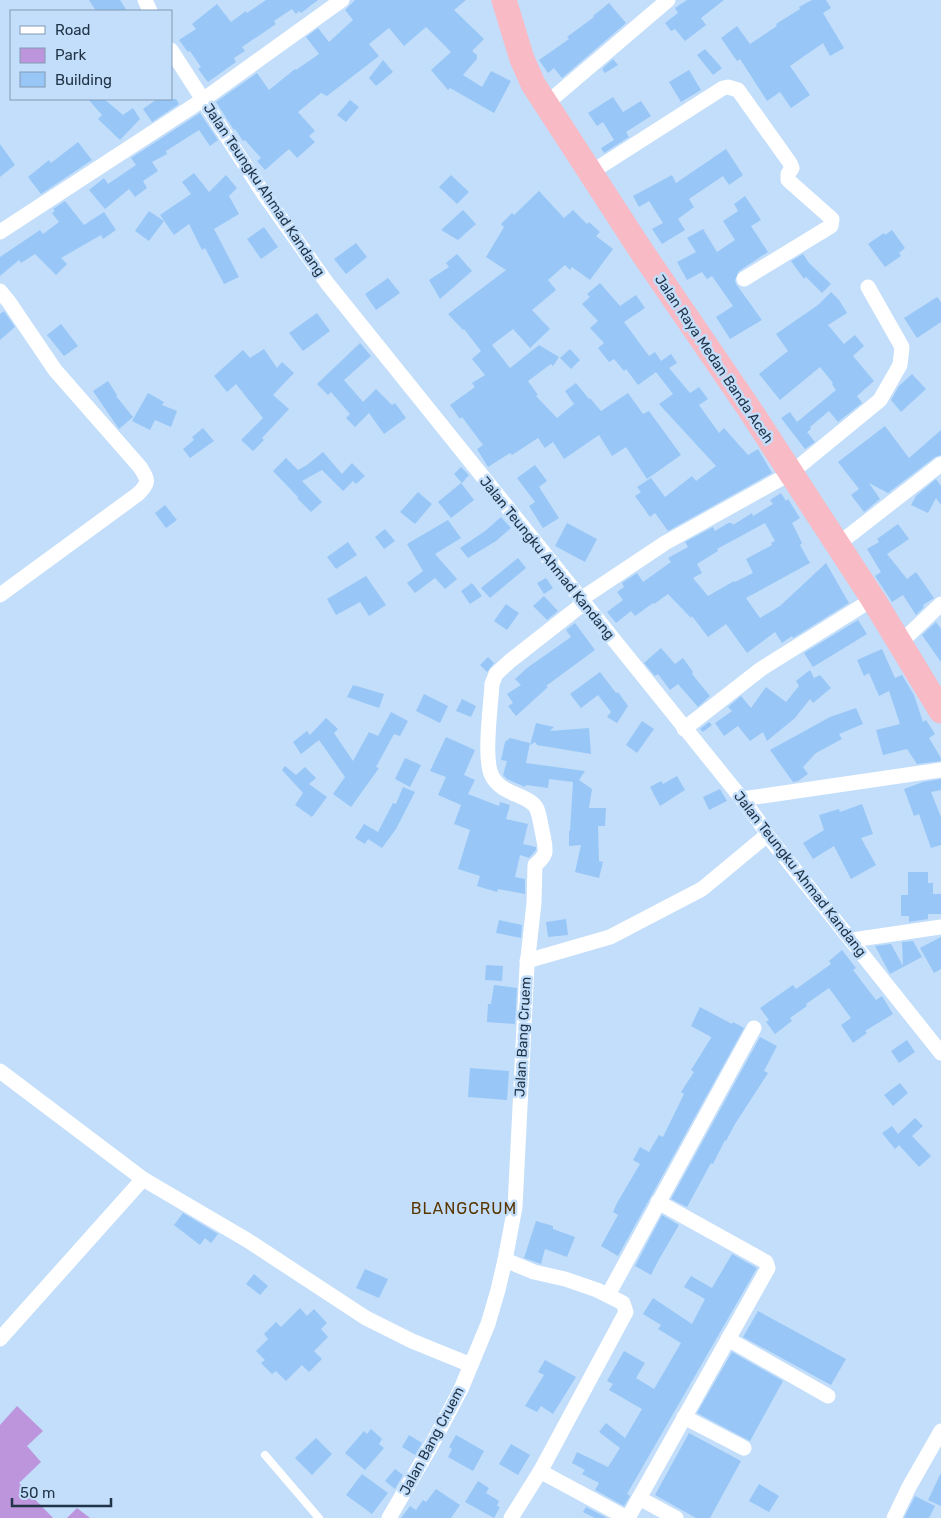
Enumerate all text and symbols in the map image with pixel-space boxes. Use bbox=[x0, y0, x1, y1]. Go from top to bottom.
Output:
legend bbox=[10, 10, 172, 100]
text: Road bbox=[55, 21, 91, 39]
text: Park bbox=[55, 46, 86, 64]
text: Building bbox=[55, 71, 112, 89]
street label: Jalan Teungku Ahmad Kandang bbox=[200, 100, 328, 280]
street label: Jalan Raya Medan Banda Aceh bbox=[651, 271, 777, 447]
street label: Jalan Teungku Ahmad Kandang bbox=[476, 473, 618, 643]
street label: Jalan Teungku Ahmad Kandang bbox=[730, 788, 870, 960]
street label: Jalan Bang Cruem bbox=[511, 976, 535, 1098]
district label: BLANGCRUM bbox=[411, 1199, 517, 1218]
street label: Jalan Bang Cruem bbox=[396, 1384, 468, 1498]
scale bar bbox=[12, 1476, 111, 1508]
text: 50 m bbox=[20, 1484, 55, 1502]

